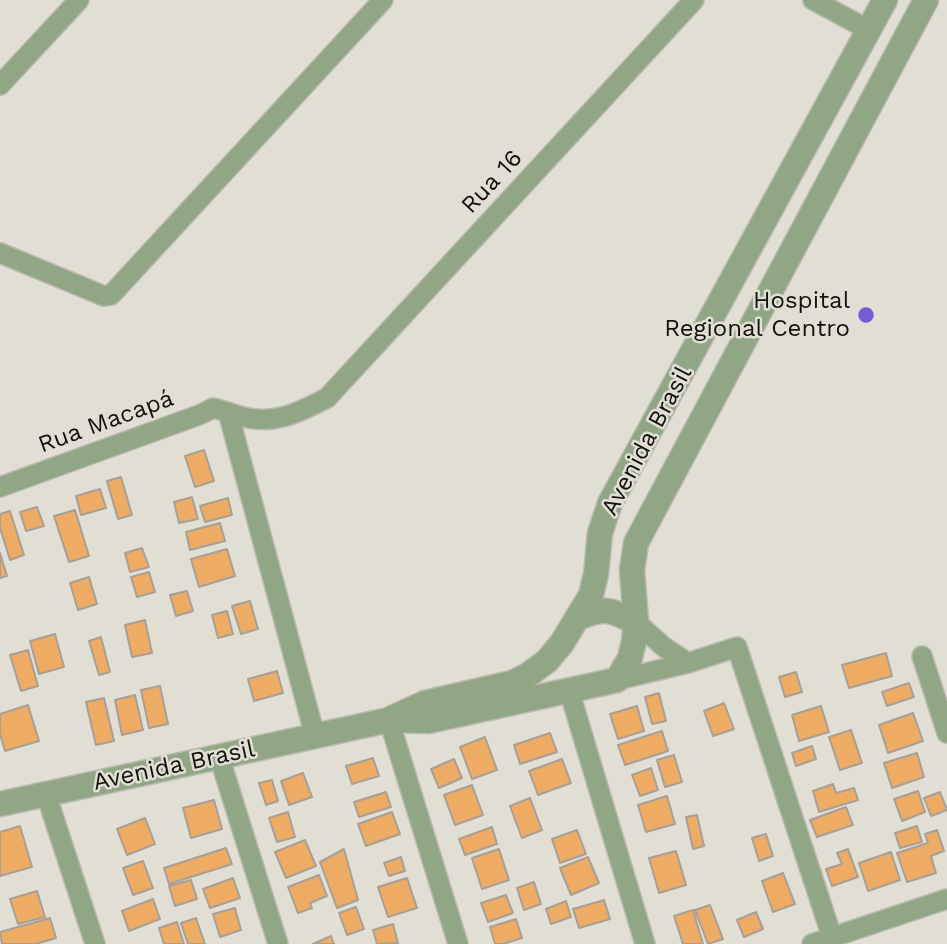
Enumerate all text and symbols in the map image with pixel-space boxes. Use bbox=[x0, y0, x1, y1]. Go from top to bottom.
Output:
street label: Rua 16 bbox=[455, 144, 529, 220]
place label: Hospital Regional Centro bbox=[664, 287, 850, 343]
marker: Hospital Regional Centro bbox=[856, 305, 876, 325]
street label: Avenida Brasil bbox=[596, 362, 698, 520]
street label: Rua Macapá bbox=[34, 384, 178, 460]
street label: Avenida Brasil bbox=[91, 735, 257, 797]

